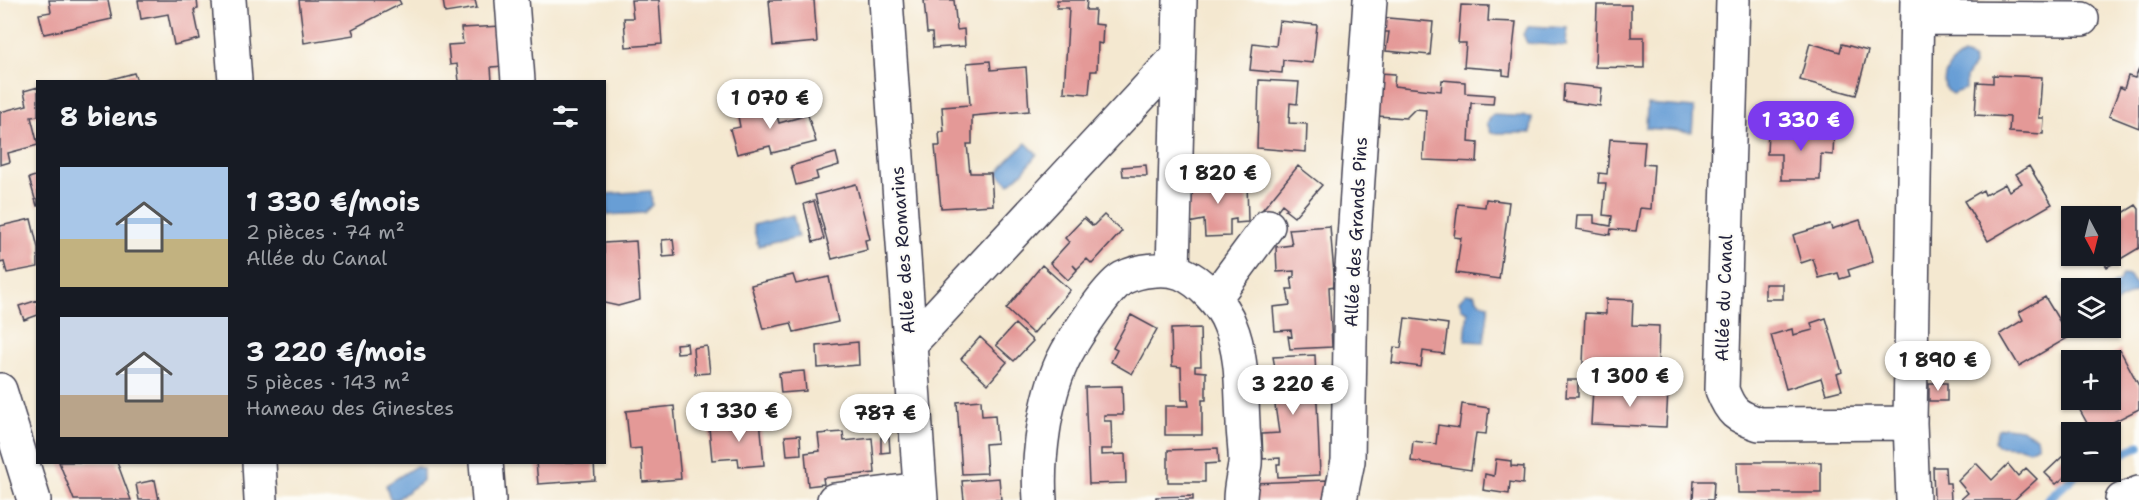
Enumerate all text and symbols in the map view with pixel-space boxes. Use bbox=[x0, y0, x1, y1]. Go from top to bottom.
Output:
pin: 1 070 € bbox=[715, 79, 825, 130]
text: 1 070 € bbox=[731, 85, 809, 111]
text: 8 biens bbox=[60, 99, 158, 134]
icon: filters bbox=[549, 100, 582, 133]
pin: 1 330 € bbox=[1746, 101, 1856, 152]
text: 1 330 € bbox=[1762, 107, 1840, 133]
street label: Allée des Grands Pins bbox=[1339, 136, 1373, 328]
pin: 1 820 € bbox=[1163, 154, 1273, 205]
text: 1 820 € bbox=[1179, 160, 1257, 186]
street label: Allée des Romarins bbox=[885, 165, 921, 335]
text: 1 330 €/mois bbox=[246, 184, 420, 219]
icon: home bbox=[108, 191, 180, 263]
north arrow bbox=[2061, 206, 2121, 266]
map controls bbox=[2061, 206, 2121, 482]
text: 2 pièces · 74 m² bbox=[246, 219, 405, 245]
street label: Allée du Canal bbox=[1710, 233, 1738, 362]
text: Allée du Canal bbox=[246, 245, 387, 271]
button: layers bbox=[2061, 278, 2121, 338]
text: 3 220 €/mois bbox=[246, 334, 426, 369]
icon: home bbox=[108, 341, 180, 413]
pin: 1 890 € bbox=[1883, 341, 1993, 392]
text: 1 890 € bbox=[1899, 347, 1977, 373]
button: + bbox=[2061, 350, 2121, 410]
pin: 1 300 € bbox=[1575, 357, 1685, 408]
text: 1 300 € bbox=[1591, 363, 1669, 389]
pin: 3 220 € bbox=[1238, 365, 1348, 416]
text: 5 pièces · 143 m² bbox=[246, 369, 410, 395]
text: 3 220 € bbox=[1251, 371, 1335, 397]
pin: 1 330 € bbox=[684, 392, 794, 443]
pin: 787 € bbox=[843, 394, 927, 445]
text: Hameau des Ginestes bbox=[246, 395, 454, 421]
text: 1 330 € bbox=[700, 398, 778, 424]
text: 787 € bbox=[854, 400, 916, 426]
button: − bbox=[2061, 422, 2121, 482]

